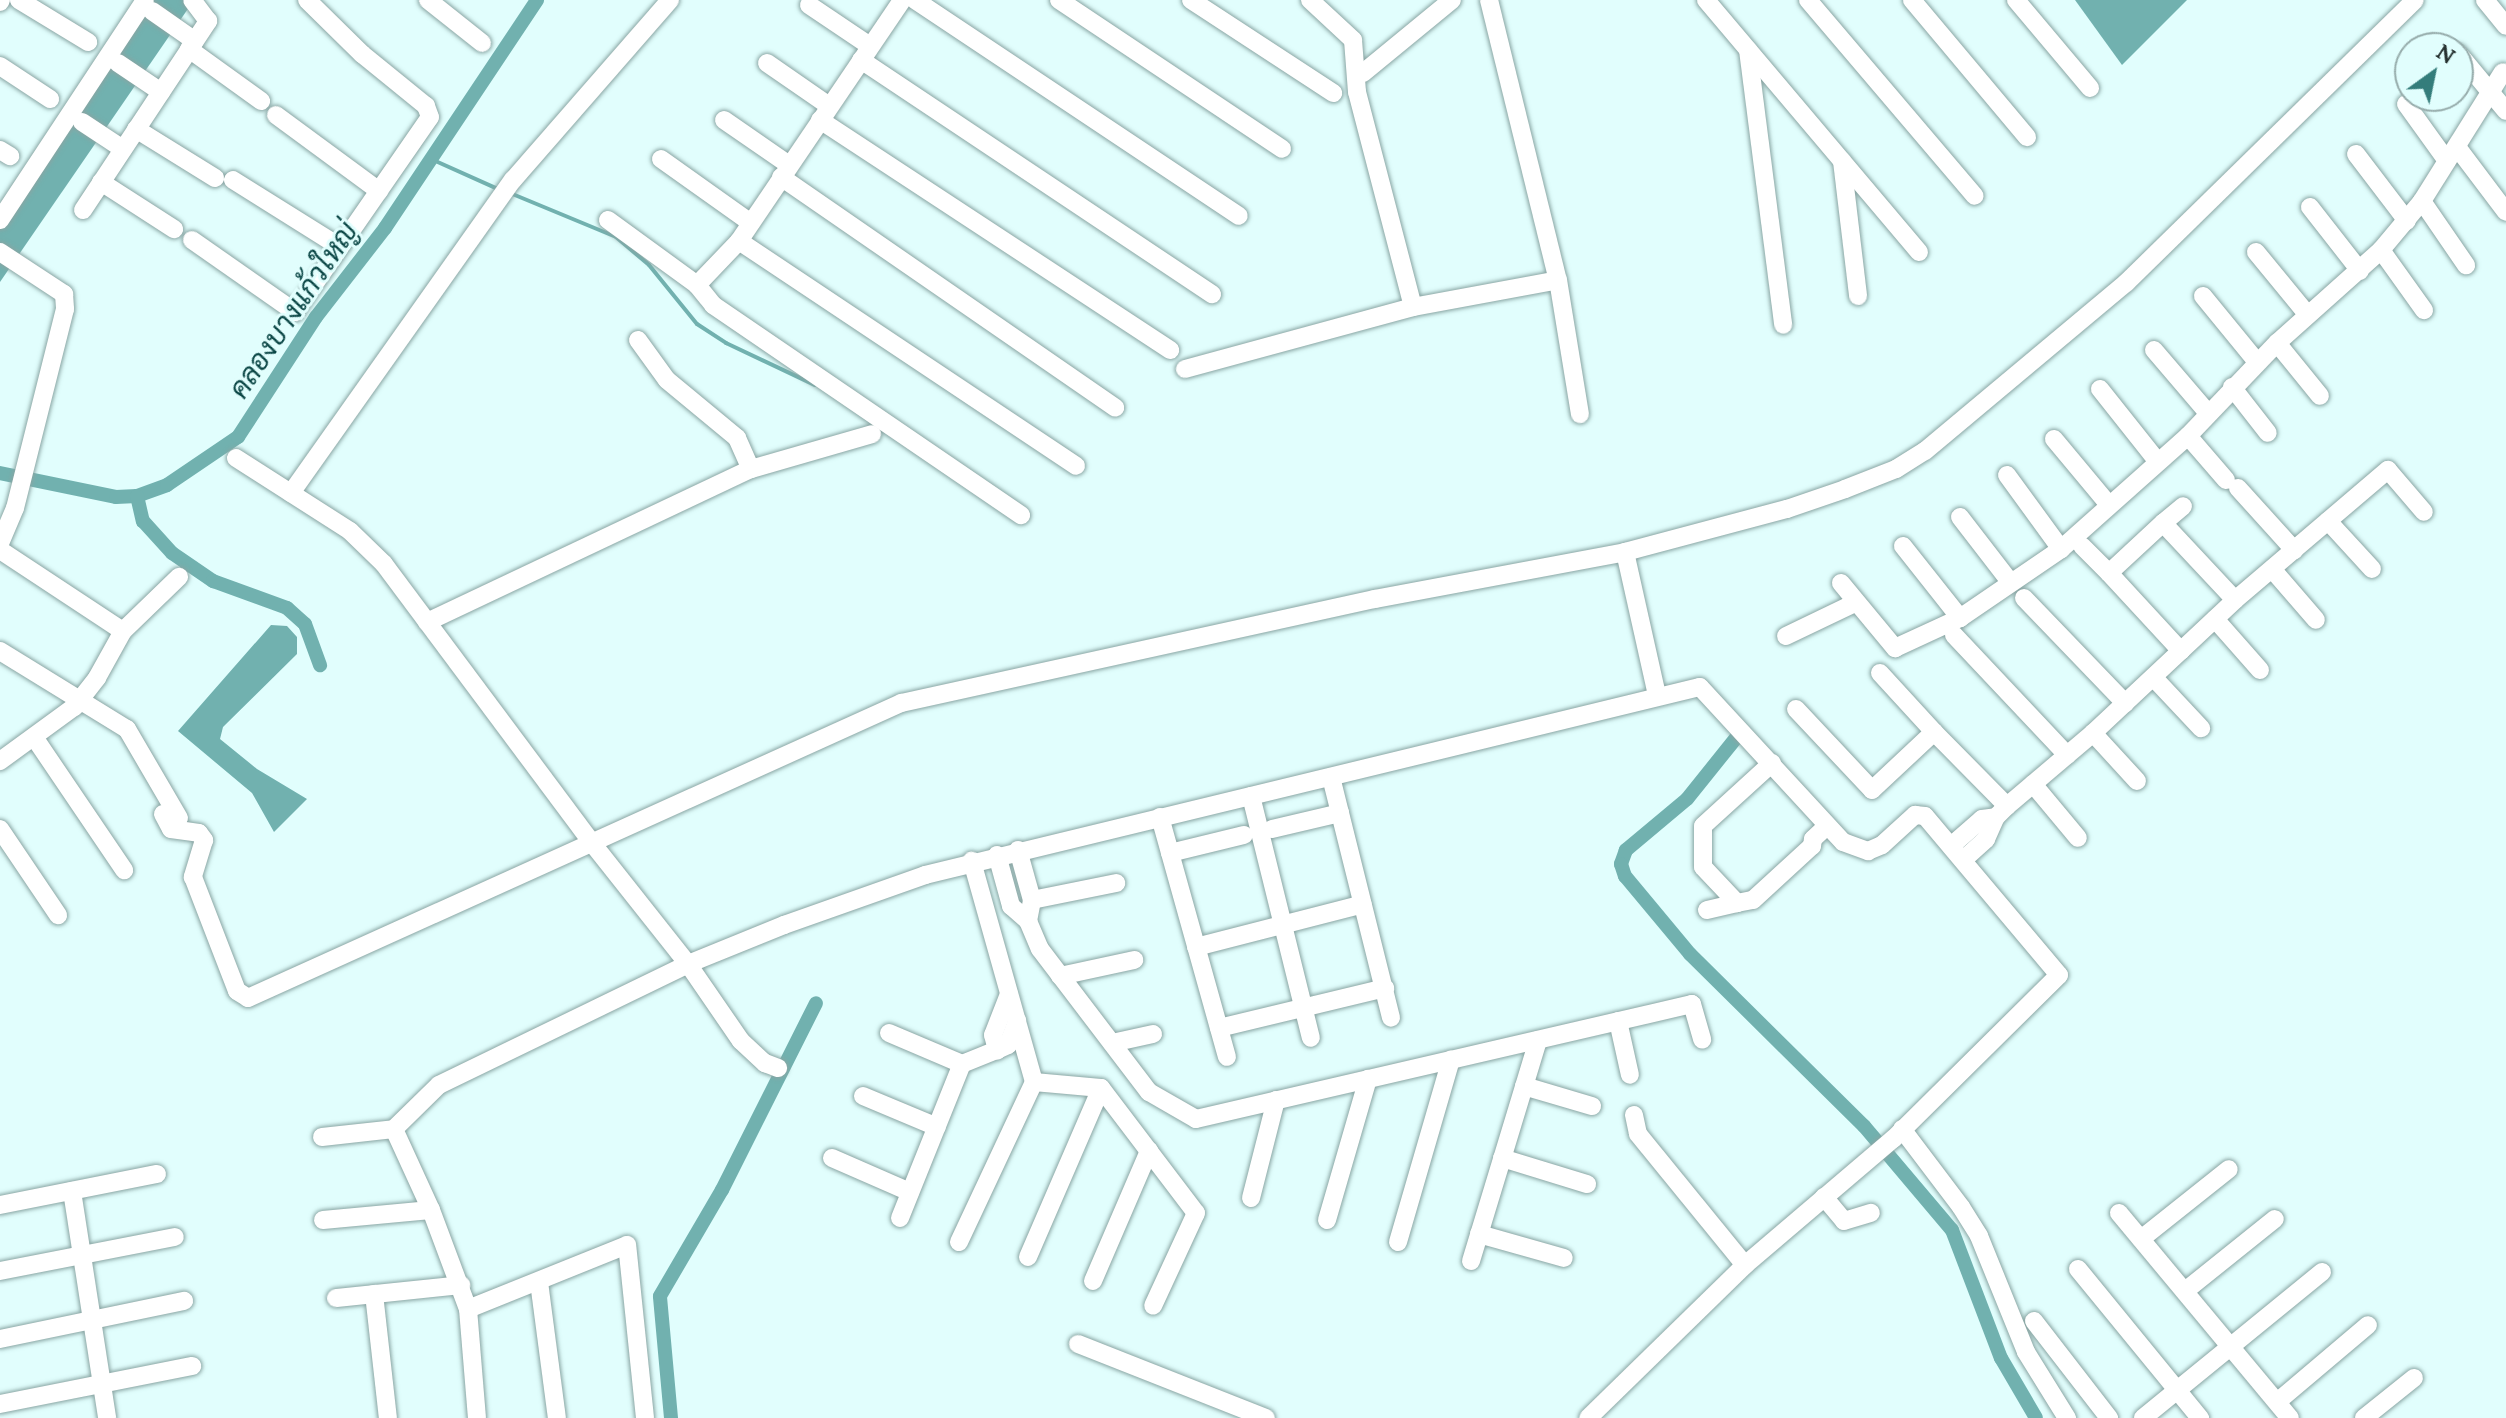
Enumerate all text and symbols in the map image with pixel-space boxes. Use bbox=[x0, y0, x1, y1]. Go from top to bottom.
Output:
north arrow bbox=[2394, 32, 2474, 112]
text: N bbox=[2431, 37, 2461, 70]
water label: คลองบางแก้วใหญ่ bbox=[222, 216, 364, 404]

